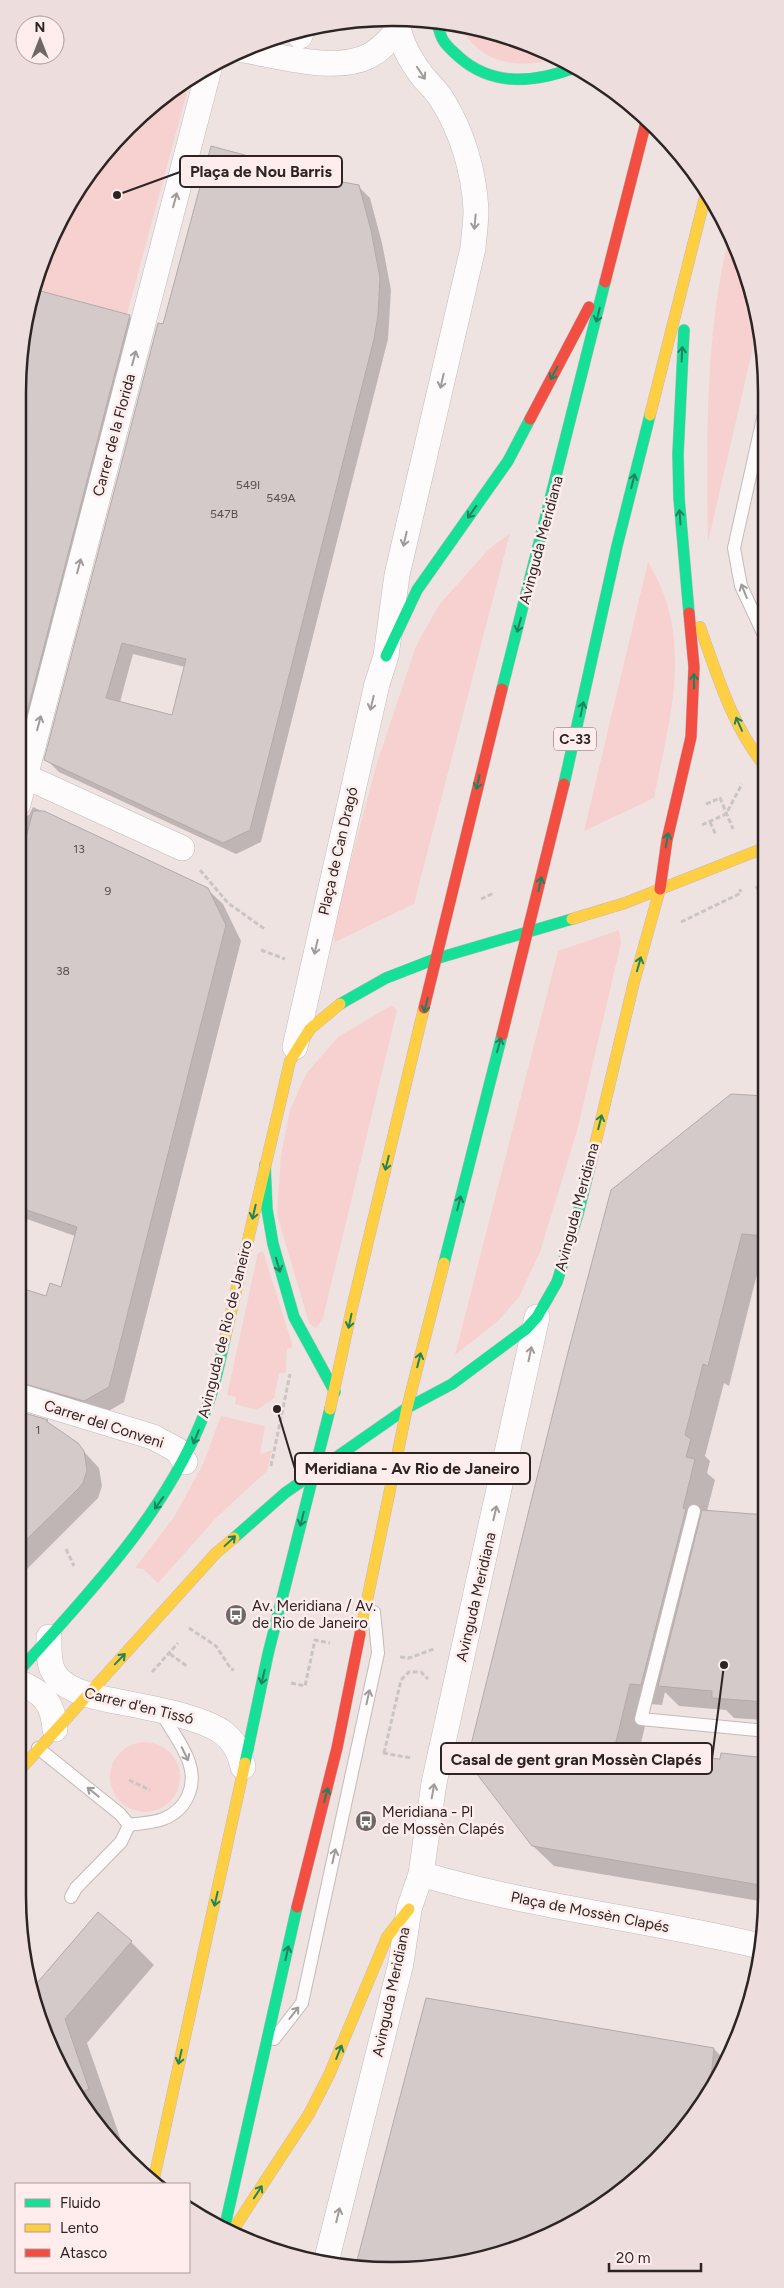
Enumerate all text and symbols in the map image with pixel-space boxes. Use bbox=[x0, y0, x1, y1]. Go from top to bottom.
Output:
north arrow bbox=[15, 15, 65, 65]
text: N bbox=[35, 19, 45, 36]
one-way arrow bbox=[416, 66, 426, 80]
callout: Plaça de Nou Barris bbox=[180, 156, 342, 187]
text: Plaça de Nou Barris bbox=[190, 162, 333, 181]
one-way arrow bbox=[170, 193, 180, 209]
one-way arrow bbox=[470, 213, 480, 229]
one-way arrow bbox=[593, 306, 602, 322]
one-way arrow bbox=[678, 347, 687, 363]
one-way arrow bbox=[129, 350, 139, 366]
one-way arrow bbox=[549, 365, 559, 379]
street label: Carrer de la Florida bbox=[89, 372, 139, 498]
one-way arrow bbox=[436, 372, 446, 388]
street label: Avinguda Meridiana bbox=[515, 474, 567, 606]
one-way arrow bbox=[629, 474, 639, 490]
house number: 549I bbox=[236, 478, 260, 492]
house number: 549A bbox=[266, 491, 296, 505]
one-way arrow bbox=[467, 505, 477, 519]
house number: 547B bbox=[210, 507, 238, 521]
one-way arrow bbox=[675, 509, 685, 525]
one-way arrow bbox=[400, 530, 410, 546]
one-way arrow bbox=[75, 558, 85, 574]
one-way arrow bbox=[738, 583, 747, 598]
one-way arrow bbox=[514, 616, 523, 632]
one-way arrow bbox=[689, 673, 699, 689]
one-way arrow bbox=[367, 695, 376, 711]
one-way arrow bbox=[578, 701, 587, 717]
one-way arrow bbox=[34, 715, 44, 731]
one-way arrow bbox=[734, 717, 743, 732]
road number: C-33 bbox=[554, 728, 596, 751]
one-way arrow bbox=[473, 774, 482, 790]
street label: Plaça de Can Dragó bbox=[315, 785, 362, 917]
one-way arrow bbox=[663, 833, 673, 849]
house number: 13 bbox=[73, 842, 85, 856]
one-way arrow bbox=[536, 876, 545, 892]
house number: 9 bbox=[105, 884, 112, 898]
one-way arrow bbox=[311, 938, 320, 954]
one-way arrow bbox=[635, 957, 644, 973]
house number: 38 bbox=[56, 964, 70, 978]
one-way arrow bbox=[421, 997, 430, 1013]
one-way arrow bbox=[495, 1038, 505, 1054]
one-way arrow bbox=[596, 1114, 605, 1130]
street label: Avinguda Meridiana bbox=[551, 1141, 603, 1273]
one-way arrow bbox=[382, 1154, 391, 1170]
one-way arrow bbox=[454, 1195, 464, 1211]
one-way arrow bbox=[249, 1204, 258, 1220]
street label: Avinguda de Rio de Janeiro bbox=[194, 1238, 256, 1420]
one-way arrow bbox=[274, 1256, 284, 1272]
one-way arrow bbox=[344, 1313, 354, 1329]
one-way arrow bbox=[526, 1346, 535, 1362]
one-way arrow bbox=[415, 1353, 424, 1369]
street label: Carrer del Conveni bbox=[42, 1396, 166, 1452]
house number: 1 bbox=[36, 1423, 40, 1437]
one-way arrow bbox=[191, 1429, 200, 1444]
callout: Meridiana - Av Rio de Janeiro bbox=[295, 1453, 530, 1484]
text: Meridiana - Av Rio de Janeiro bbox=[305, 1459, 519, 1478]
one-way arrow bbox=[154, 1496, 164, 1510]
one-way arrow bbox=[491, 1505, 500, 1521]
one-way arrow bbox=[297, 1511, 307, 1527]
street label: Avinguda Meridiana bbox=[452, 1531, 500, 1663]
one-way arrow bbox=[224, 1535, 237, 1546]
place label: Av. Meridiana / Av. de Rio de Janeiro bbox=[252, 1597, 376, 1632]
bus stop icon: Av. Meridiana / Av. de Rio de Janeiro bbox=[224, 1603, 248, 1627]
one-way arrow bbox=[114, 1653, 126, 1666]
one-way arrow bbox=[258, 1669, 267, 1685]
street label: Carrer d'en Tissó bbox=[82, 1684, 196, 1728]
one-way arrow bbox=[364, 1690, 373, 1706]
callout: Casal de gent gran Mossèn Clapés bbox=[441, 1743, 712, 1774]
one-way arrow bbox=[181, 1746, 190, 1761]
text: Casal de gent gran Mossèn Clapés bbox=[451, 1750, 702, 1769]
one-way arrow bbox=[429, 1783, 439, 1799]
one-way arrow bbox=[87, 1787, 100, 1798]
one-way arrow bbox=[321, 1787, 331, 1803]
place label: Meridiana - Pl de Mossèn Clapés bbox=[382, 1803, 504, 1838]
bus stop icon: Meridiana - Pl de Mossèn Clapés bbox=[354, 1809, 378, 1833]
one-way arrow bbox=[330, 1849, 340, 1865]
street label: Plaça de Mossèn Clapés bbox=[509, 1888, 671, 1936]
one-way arrow bbox=[211, 1890, 220, 1906]
street label: Avinguda Meridiana bbox=[368, 1925, 414, 2059]
one-way arrow bbox=[283, 1945, 292, 1961]
one-way arrow bbox=[289, 2007, 300, 2020]
one-way arrow bbox=[334, 2045, 344, 2060]
one-way arrow bbox=[174, 2048, 184, 2064]
legend bbox=[15, 2183, 190, 2273]
one-way arrow bbox=[253, 2186, 263, 2200]
text: Fluido bbox=[60, 2194, 101, 2212]
one-way arrow bbox=[334, 2207, 343, 2223]
text: Lento bbox=[60, 2219, 99, 2237]
scale bar bbox=[609, 2240, 702, 2272]
text: Atasco bbox=[60, 2244, 108, 2262]
text: 20 m bbox=[616, 2249, 650, 2267]

